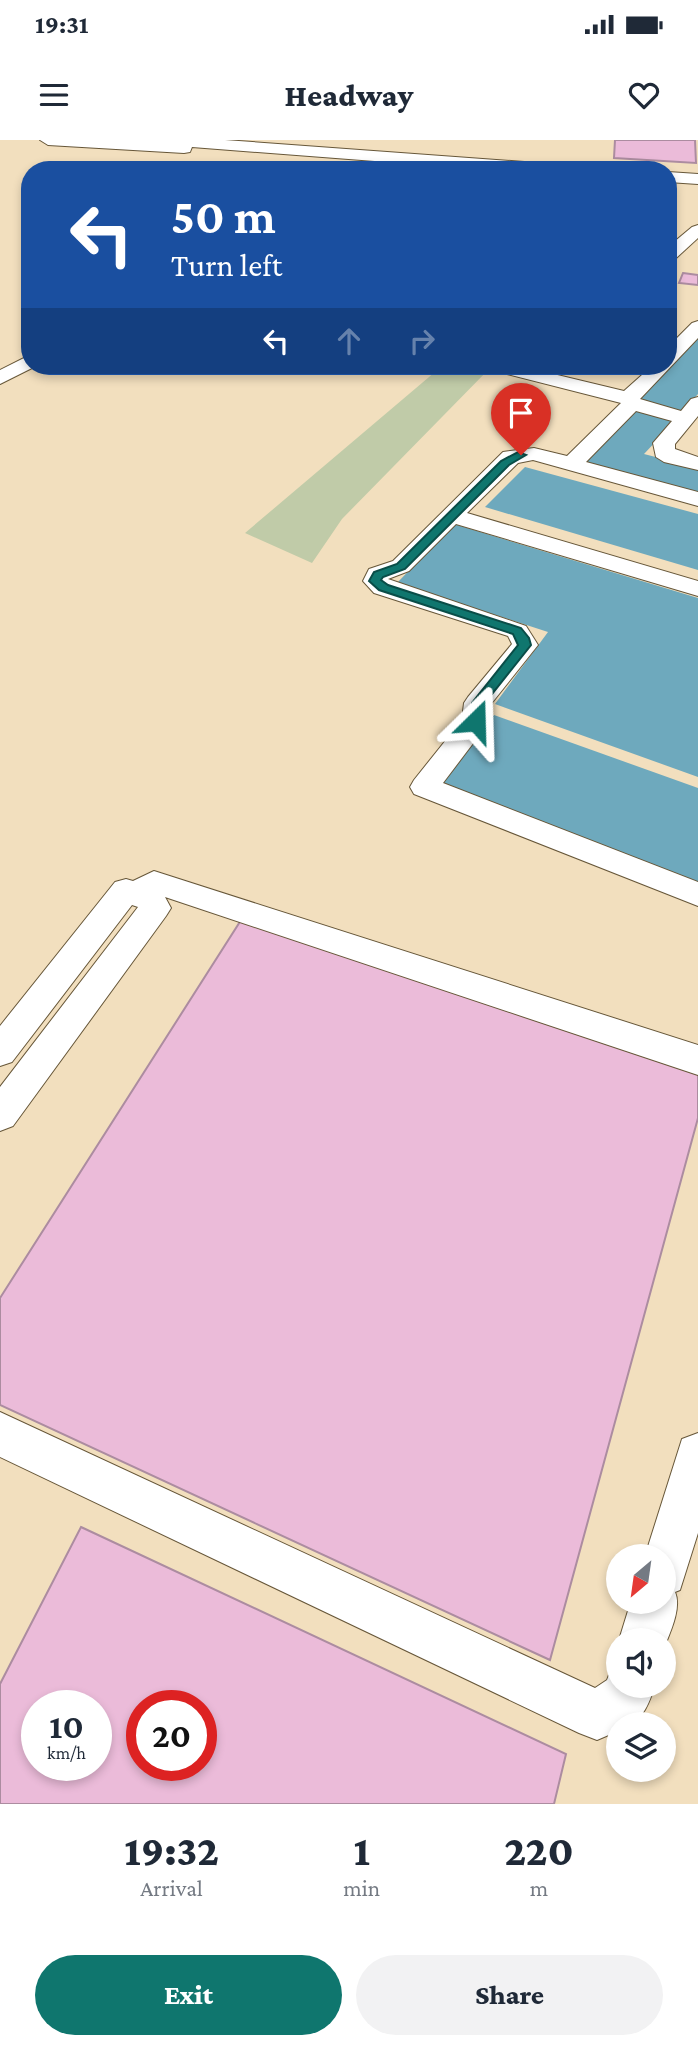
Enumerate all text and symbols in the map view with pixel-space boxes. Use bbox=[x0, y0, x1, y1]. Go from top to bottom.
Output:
text: 19:31 bbox=[35, 10, 89, 39]
icon: menu bbox=[35, 76, 73, 114]
icon: heart bbox=[625, 76, 663, 114]
text: Headway bbox=[285, 77, 413, 113]
icon: left bbox=[56, 189, 147, 280]
text: 50 m bbox=[171, 189, 276, 244]
text: Turn left bbox=[171, 247, 282, 283]
icon: left bbox=[257, 322, 295, 360]
icon: ahead bbox=[330, 322, 368, 360]
icon: right bbox=[403, 322, 441, 360]
pin bbox=[491, 383, 551, 455]
icon: arrive bbox=[502, 394, 540, 432]
position arrow bbox=[439, 684, 513, 758]
north arrow bbox=[606, 1544, 676, 1614]
map controls bbox=[606, 1544, 676, 1782]
button: sound bbox=[606, 1628, 676, 1698]
speed limit sign: 20 bbox=[126, 1690, 217, 1781]
text: 10 bbox=[49, 1707, 84, 1746]
button: layers bbox=[606, 1712, 676, 1782]
text: km/h bbox=[47, 1743, 86, 1763]
text: 19:32 bbox=[124, 1827, 219, 1874]
text: 1 bbox=[353, 1827, 370, 1874]
text: 220 bbox=[504, 1827, 574, 1874]
text: Arrival bbox=[140, 1875, 203, 1901]
text: min bbox=[343, 1875, 380, 1901]
text: m bbox=[530, 1875, 548, 1901]
button: Exit bbox=[35, 1955, 342, 2035]
button: Share bbox=[356, 1955, 663, 2035]

